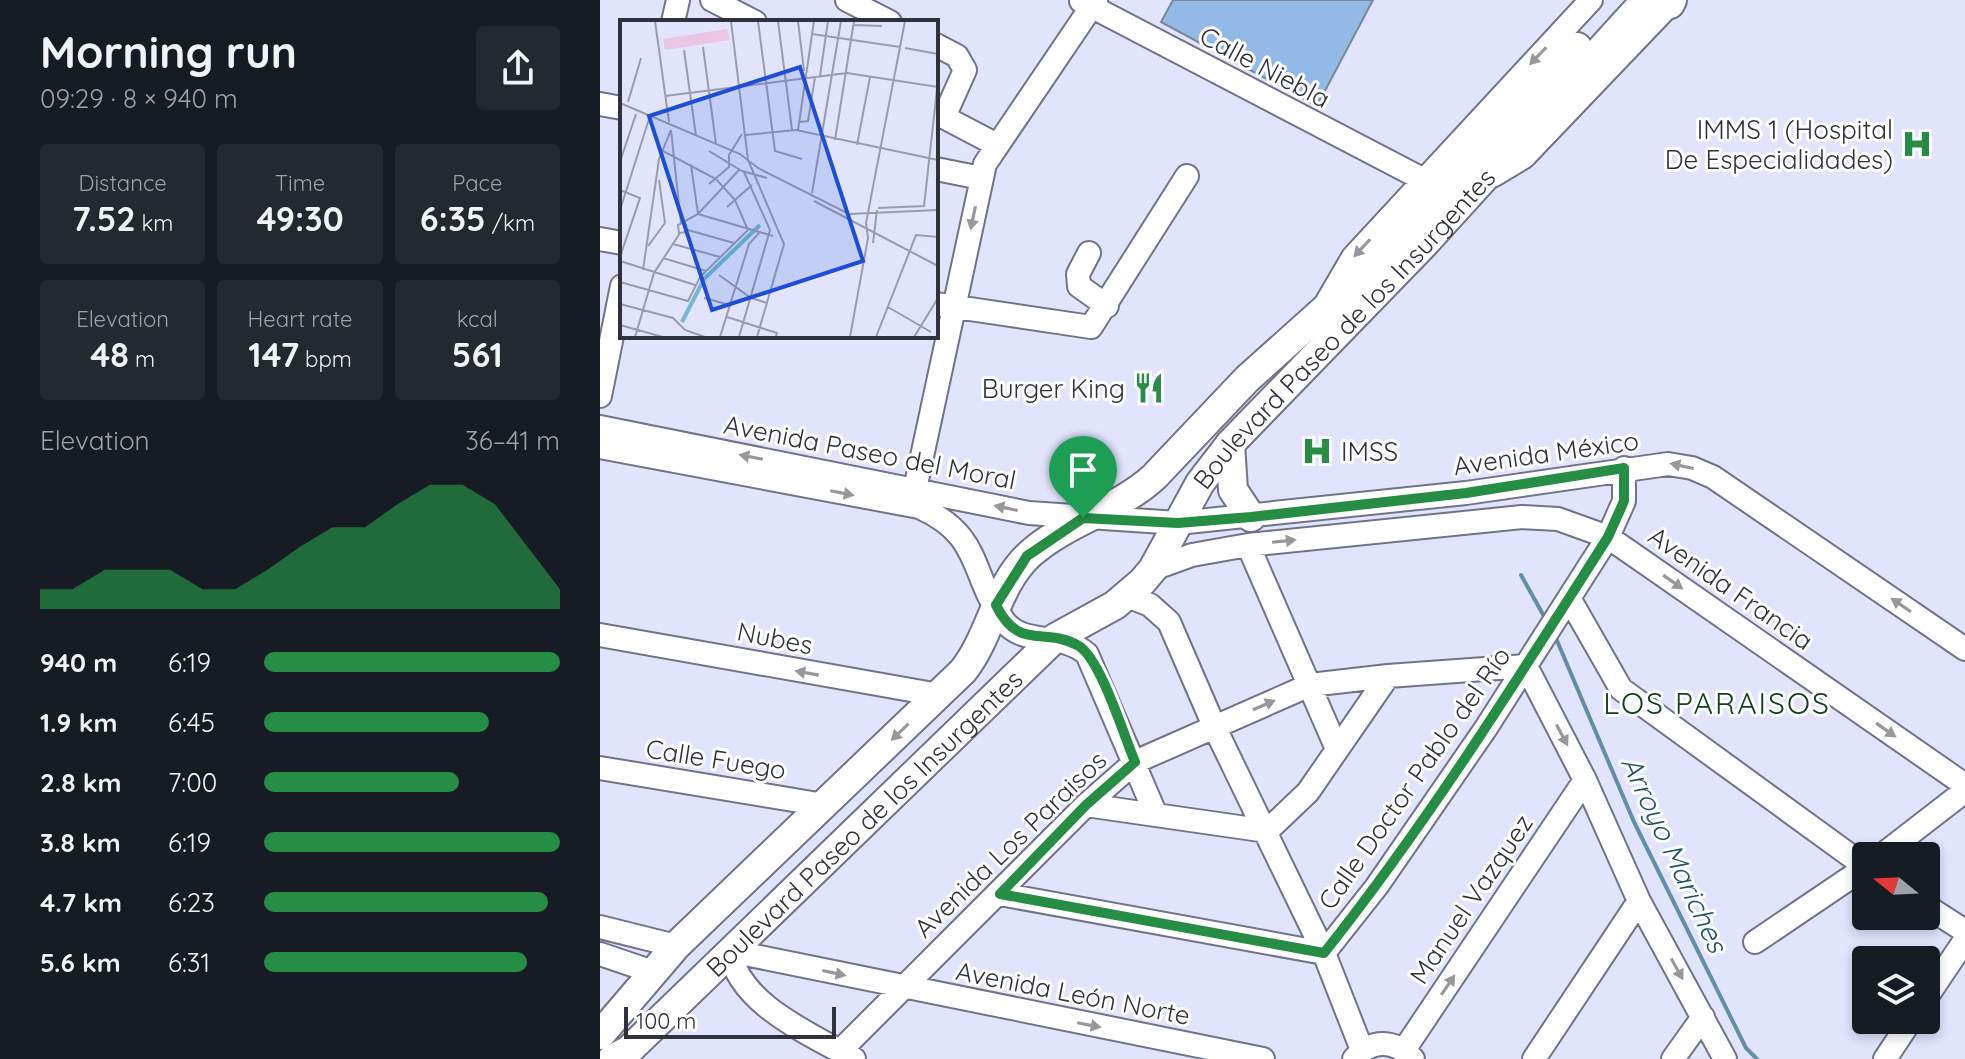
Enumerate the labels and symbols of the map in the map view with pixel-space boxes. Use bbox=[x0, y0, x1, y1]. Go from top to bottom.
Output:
street label: Calle Niebla bbox=[1194, 19, 1336, 115]
inset map bbox=[620, 20, 938, 338]
one-way arrow bbox=[1529, 47, 1547, 66]
place label: IMMS 1 (Hospital De Especialidades) bbox=[1665, 113, 1893, 176]
hospital icon: IMMS 1 (Hospital De Especialidades) bbox=[1900, 127, 1934, 161]
street label: Boulevard Paseo de los Insurgentes bbox=[1185, 161, 1502, 495]
one-way arrow bbox=[966, 205, 979, 230]
one-way arrow bbox=[1353, 238, 1372, 257]
restaurant icon: Burger King bbox=[1132, 371, 1166, 405]
place label: Burger King bbox=[982, 372, 1125, 405]
street label: Avenida Paseo del Moral bbox=[721, 408, 1019, 496]
street label: Avenida México bbox=[1451, 424, 1641, 482]
hospital icon: IMSS bbox=[1300, 434, 1334, 468]
place label: IMSS bbox=[1341, 435, 1398, 468]
pin bbox=[1049, 436, 1117, 518]
one-way arrow bbox=[739, 450, 764, 462]
one-way arrow bbox=[1670, 460, 1695, 472]
one-way arrow bbox=[830, 487, 855, 499]
one-way arrow bbox=[994, 501, 1019, 514]
street label: Avenida Francia bbox=[1642, 519, 1820, 657]
one-way arrow bbox=[1272, 535, 1297, 548]
one-way arrow bbox=[1662, 574, 1683, 589]
one-way arrow bbox=[1890, 598, 1911, 613]
street label: Nubes bbox=[734, 615, 816, 661]
street label: Calle Doctor Pablo del Río bbox=[1311, 640, 1517, 916]
street label: Boulevard Paseo de los Insurgentes bbox=[699, 662, 1029, 983]
one-way arrow bbox=[794, 666, 819, 678]
district label: LOS PARAISOS bbox=[1603, 684, 1831, 722]
one-way arrow bbox=[1252, 698, 1276, 711]
one-way arrow bbox=[1876, 722, 1897, 737]
one-way arrow bbox=[891, 723, 910, 741]
one-way arrow bbox=[1556, 724, 1569, 747]
street label: Calle Fuego bbox=[644, 732, 788, 786]
street label: Avenida Los Paraisos bbox=[907, 744, 1113, 944]
water label: Arroyo Mariches bbox=[1614, 750, 1737, 959]
street label: Manuel Vazquez bbox=[1402, 808, 1540, 990]
north arrow bbox=[1852, 842, 1940, 930]
street label: Avenida León Norte bbox=[953, 954, 1193, 1032]
one-way arrow bbox=[1670, 957, 1683, 980]
one-way arrow bbox=[822, 968, 847, 980]
one-way arrow bbox=[1440, 974, 1455, 995]
scale bar bbox=[624, 1003, 836, 1039]
one-way arrow bbox=[1077, 1019, 1102, 1031]

